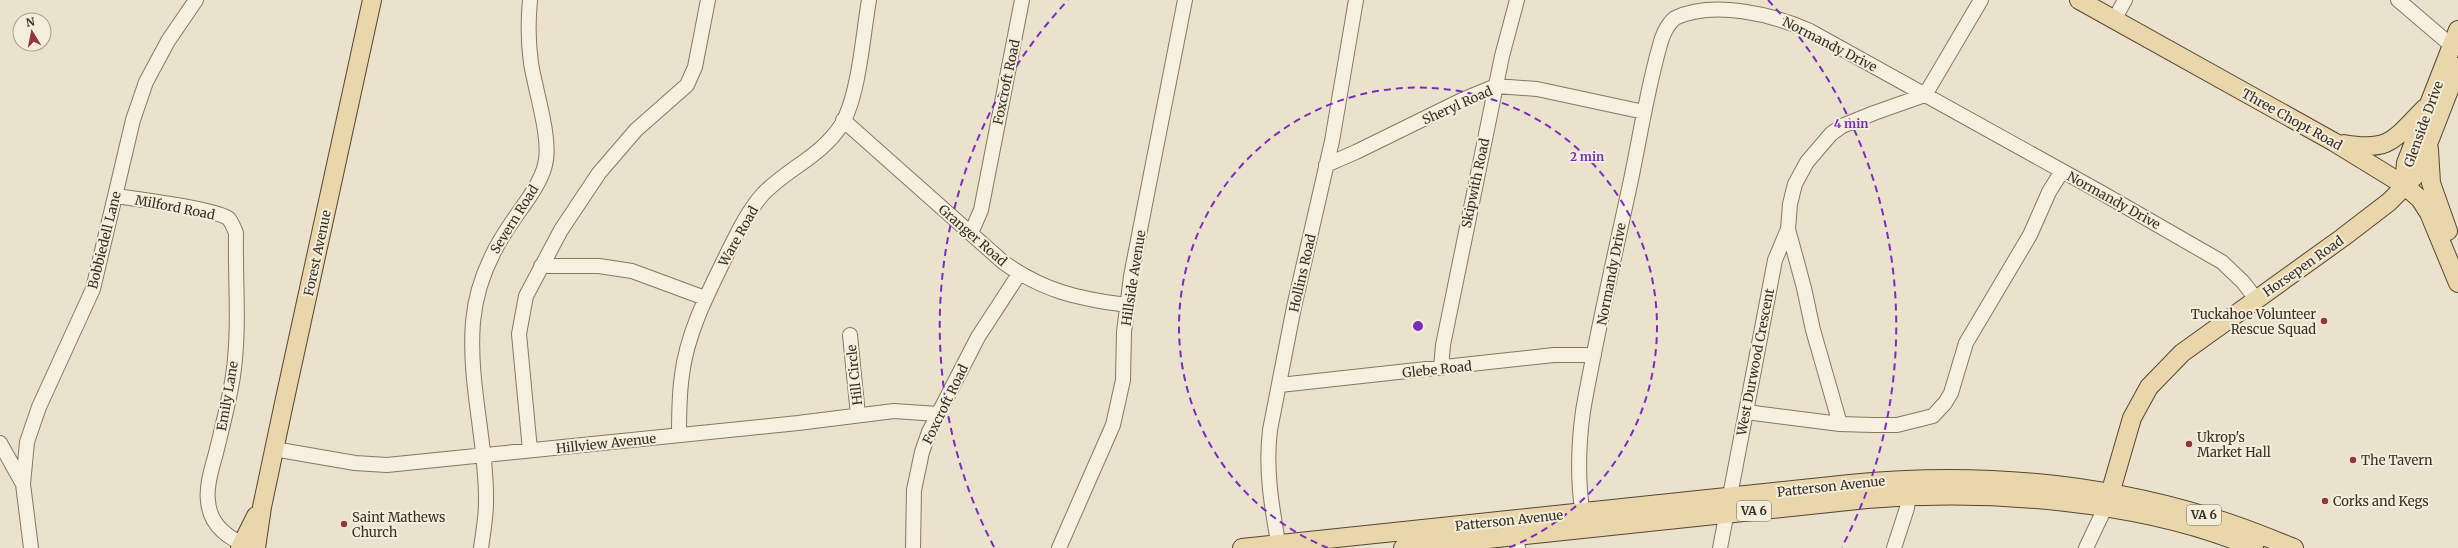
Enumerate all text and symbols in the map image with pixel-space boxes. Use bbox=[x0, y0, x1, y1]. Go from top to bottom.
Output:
north arrow bbox=[12, 12, 52, 52]
street label: Normandy Drive bbox=[1780, 13, 1880, 76]
text: N bbox=[25, 14, 36, 30]
street label: Foxcroft Road bbox=[989, 38, 1024, 126]
street label: Glenside Drive bbox=[2400, 78, 2447, 170]
street label: Sheryl Road bbox=[1419, 82, 1495, 128]
street label: Three Chopt Road bbox=[2238, 85, 2345, 154]
text: 4 min bbox=[1834, 116, 1868, 131]
street label: Skipwith Road bbox=[1458, 137, 1493, 230]
text: 2 min bbox=[1570, 149, 1604, 164]
street label: Normandy Drive bbox=[2064, 168, 2164, 233]
street label: Severn Road bbox=[487, 182, 542, 257]
street label: Bobbiedell Lane bbox=[84, 189, 125, 291]
street label: Milford Road bbox=[133, 191, 217, 224]
street label: Granger Road bbox=[935, 201, 1011, 270]
street label: Ware Road bbox=[714, 203, 762, 270]
street label: Forest Avenue bbox=[300, 208, 335, 298]
street label: Normandy Drive bbox=[1593, 221, 1630, 327]
street label: Hillside Avenue bbox=[1118, 229, 1149, 327]
street label: Hollins Road bbox=[1285, 232, 1320, 314]
street label: Horsepen Road bbox=[2260, 232, 2347, 301]
street label: West Durwood Crescent bbox=[1733, 287, 1778, 438]
place label: Tuckahoe Volunteer Rescue Squad bbox=[2191, 306, 2316, 338]
marker: Tuckahoe Volunteer Rescue Squad bbox=[2319, 316, 2329, 326]
centre of rings bbox=[1411, 319, 1425, 333]
street label: Hill Circle bbox=[843, 343, 866, 406]
street label: Glebe Road bbox=[1401, 357, 1473, 382]
street label: Emily Lane bbox=[213, 360, 242, 432]
street label: Foxcroft Road bbox=[919, 361, 972, 447]
place label: Ukrop's Market Hall bbox=[2197, 429, 2271, 461]
street label: Hillview Avenue bbox=[555, 430, 657, 457]
marker: Ukrop's Market Hall bbox=[2184, 439, 2194, 449]
place label: The Tavern bbox=[2361, 452, 2433, 469]
marker: The Tavern bbox=[2348, 455, 2358, 465]
street label: Patterson Avenue bbox=[1776, 472, 1886, 501]
place label: Corks and Kegs bbox=[2333, 493, 2429, 510]
marker: Corks and Kegs bbox=[2320, 496, 2330, 506]
road number: VA 6 bbox=[1737, 501, 1771, 521]
road number: VA 6 bbox=[2187, 505, 2221, 525]
street label: Patterson Avenue bbox=[1454, 506, 1564, 535]
place label: Saint Mathews Church bbox=[352, 509, 445, 541]
marker: Saint Mathews Church bbox=[339, 519, 349, 529]

